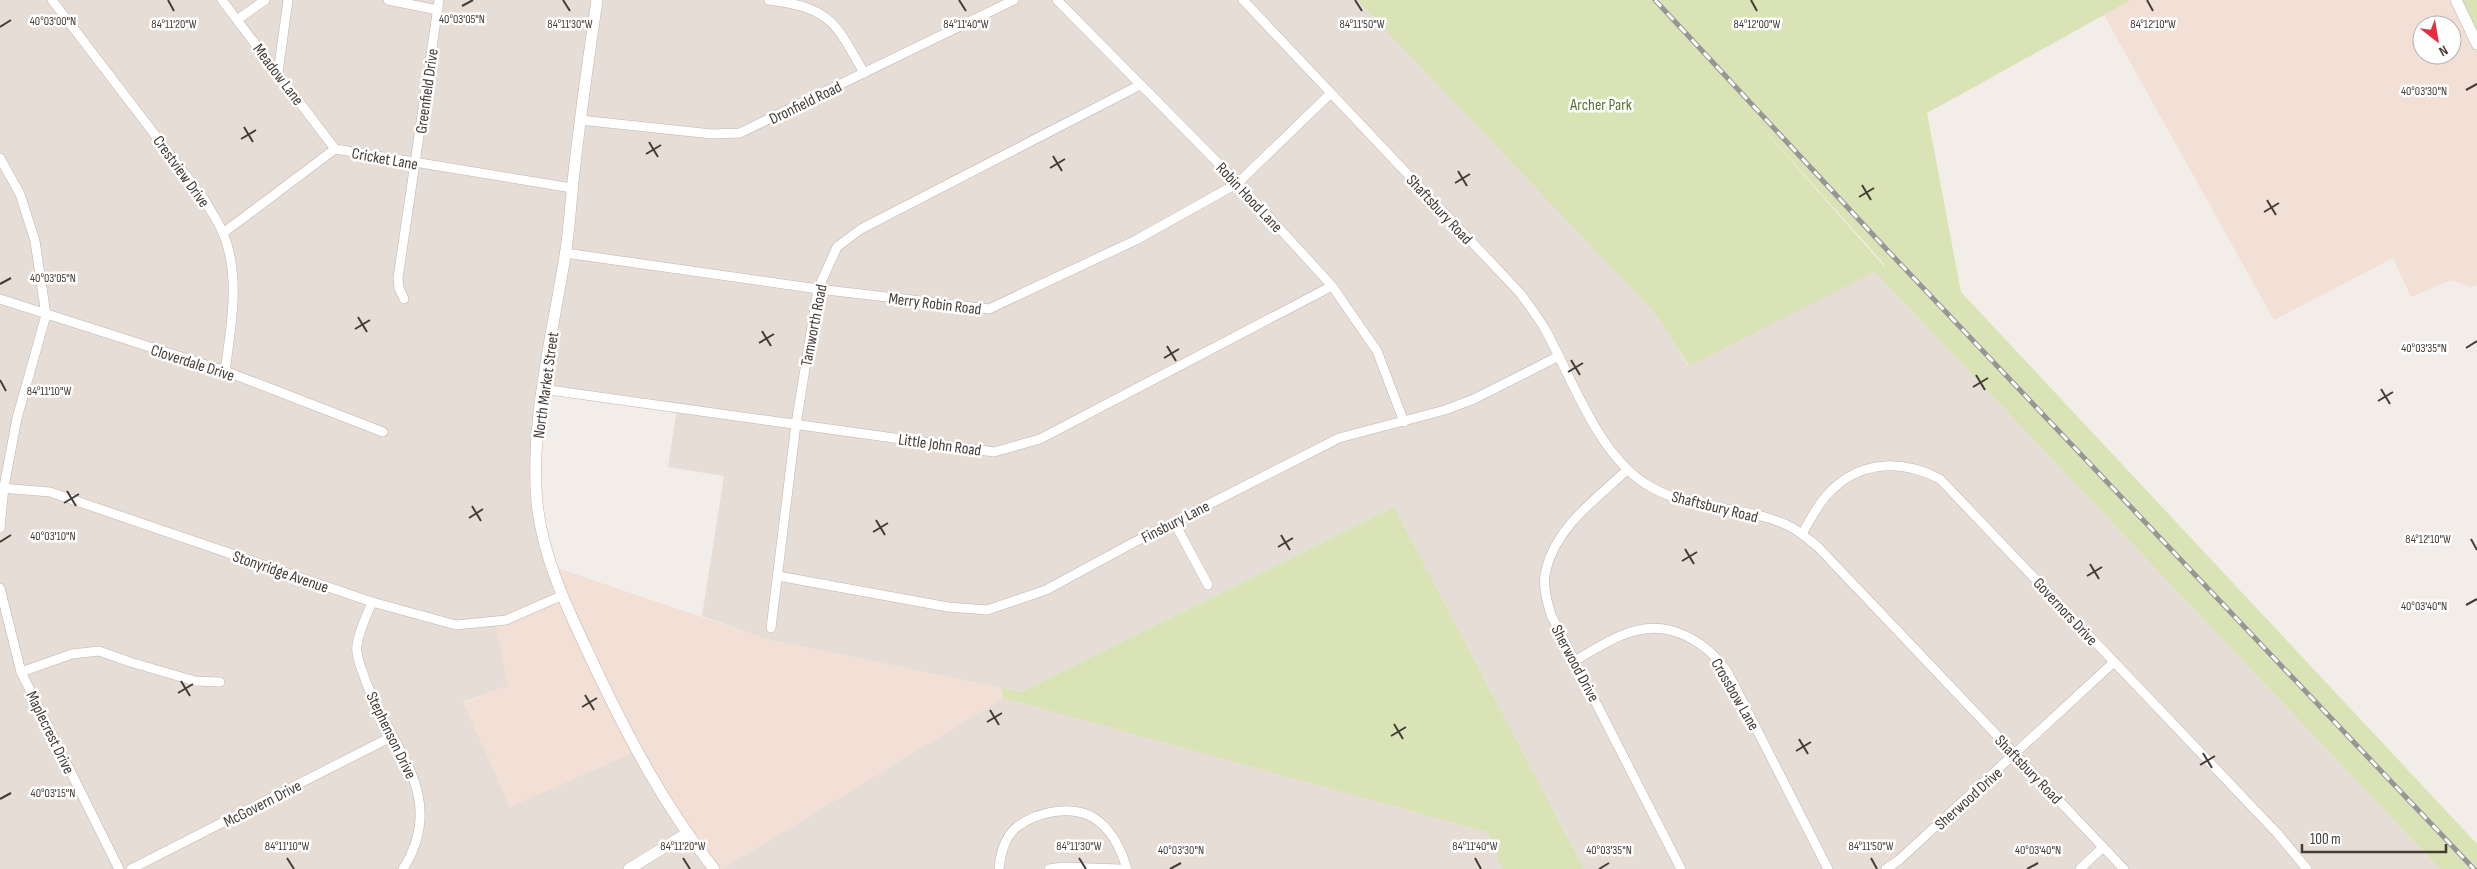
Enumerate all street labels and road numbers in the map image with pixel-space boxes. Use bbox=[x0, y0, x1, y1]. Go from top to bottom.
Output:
street label: Meadow Lane bbox=[248, 40, 307, 109]
street label: Greenfield Drive bbox=[412, 47, 443, 135]
street label: Dronfield Road bbox=[766, 78, 845, 129]
street label: Crestview Drive bbox=[148, 132, 213, 212]
street label: Cricket Lane bbox=[350, 144, 419, 175]
street label: Robin Hood Lane bbox=[1212, 159, 1286, 237]
street label: Shaftsbury Road bbox=[1402, 171, 1476, 249]
street label: Tamworth Road bbox=[797, 283, 832, 368]
street label: Merry Robin Road bbox=[887, 289, 982, 320]
street label: North Market Street bbox=[530, 331, 563, 440]
street label: Cloverdale Drive bbox=[148, 341, 237, 386]
street label: Little John Road bbox=[897, 430, 982, 461]
street label: Shaftsbury Road bbox=[1669, 488, 1760, 527]
street label: Finsbury Lane bbox=[1138, 497, 1213, 548]
street label: Stonyridge Avenue bbox=[230, 547, 331, 598]
street label: Governors Drive bbox=[2029, 574, 2101, 650]
street label: Sherwood Drive bbox=[1546, 622, 1603, 705]
street label: Crossbow Lane bbox=[1706, 655, 1763, 734]
street label: Maplecrest Drive bbox=[21, 688, 78, 777]
street label: Stephenson Drive bbox=[361, 689, 420, 782]
street label: Shaftsbury Road bbox=[1990, 732, 2065, 808]
street label: Sherwood Drive bbox=[1931, 764, 2007, 834]
street label: McGovern Drive bbox=[221, 777, 305, 832]

